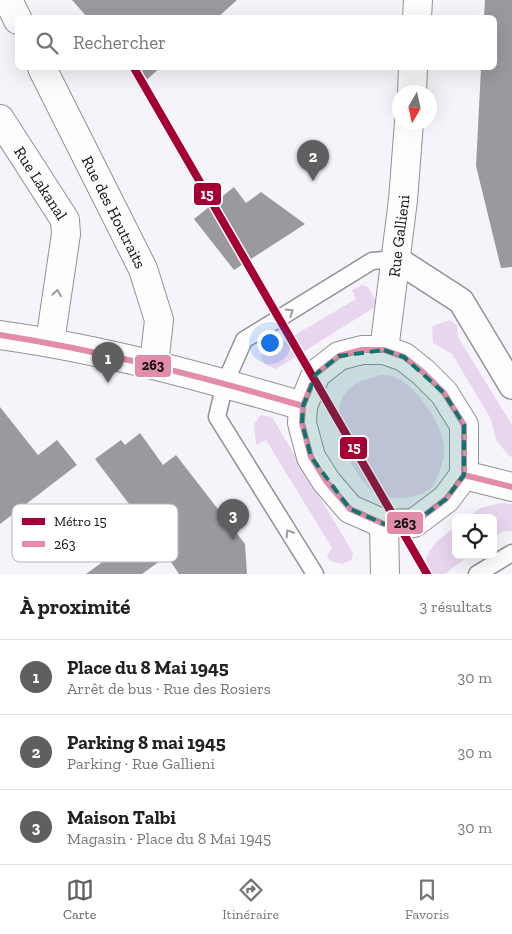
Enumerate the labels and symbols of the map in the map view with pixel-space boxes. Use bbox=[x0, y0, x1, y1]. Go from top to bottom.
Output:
north arrow bbox=[392, 85, 437, 130]
pin: 2 bbox=[297, 140, 329, 181]
street label: Rue Lakanal bbox=[10, 143, 72, 223]
street label: Rue des Houtraits bbox=[78, 152, 151, 271]
line badge: 15 bbox=[193, 182, 222, 206]
text: 15 bbox=[201, 186, 213, 203]
street label: Rue Gallieni bbox=[384, 193, 413, 278]
one-way arrow bbox=[52, 289, 62, 298]
one-way arrow bbox=[284, 308, 293, 318]
your location bbox=[257, 330, 283, 356]
pin: 1 bbox=[92, 342, 124, 383]
line badge: 263 bbox=[134, 354, 172, 378]
text: 263 bbox=[142, 357, 165, 374]
line badge: 15 bbox=[339, 436, 368, 460]
text: 15 bbox=[348, 439, 360, 456]
pin: 3 bbox=[217, 499, 249, 540]
legend bbox=[12, 504, 178, 562]
line badge: 263 bbox=[386, 511, 424, 535]
text: Métro 15 bbox=[54, 513, 107, 530]
text: 263 bbox=[394, 515, 417, 532]
one-way arrow bbox=[286, 529, 296, 538]
text: 263 bbox=[54, 536, 76, 553]

